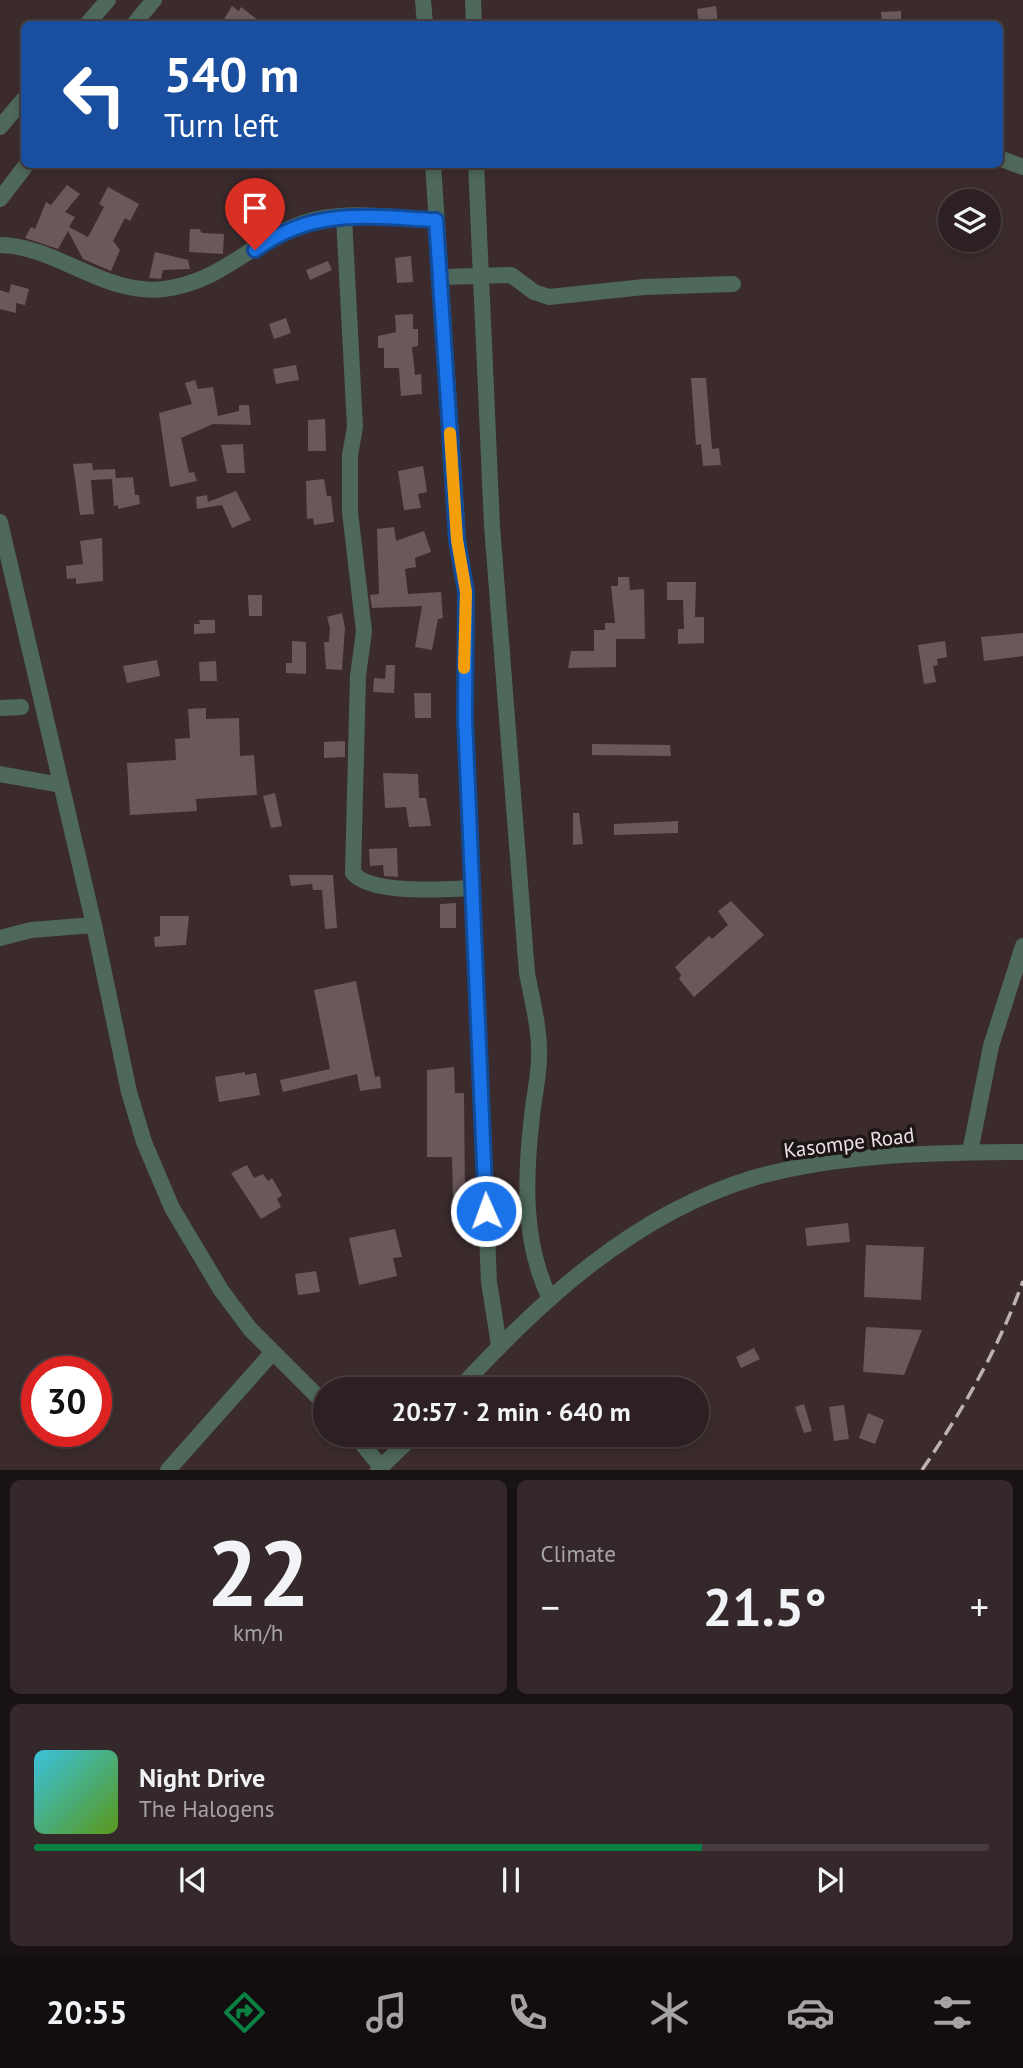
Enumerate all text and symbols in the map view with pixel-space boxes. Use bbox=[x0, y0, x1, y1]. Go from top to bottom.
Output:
text: 540 m bbox=[164, 42, 299, 106]
icon: left bbox=[49, 49, 140, 140]
text: Turn left bbox=[164, 104, 279, 146]
pin bbox=[225, 178, 285, 250]
icon: arrive bbox=[236, 189, 274, 227]
map controls bbox=[938, 189, 1001, 252]
button: layers bbox=[938, 189, 1001, 252]
street label: Kasompe Road bbox=[782, 1121, 916, 1164]
position arrow bbox=[449, 1174, 523, 1248]
speed limit sign: 30 bbox=[21, 1356, 112, 1447]
text: 20:57 · 2 min · 640 m bbox=[391, 1395, 631, 1428]
text: 22 bbox=[207, 1513, 310, 1631]
text: Climate bbox=[541, 1539, 616, 1568]
text: 21.5° bbox=[703, 1573, 827, 1640]
text: − bbox=[541, 1582, 560, 1631]
text: + bbox=[970, 1582, 989, 1631]
text: km/h bbox=[233, 1618, 283, 1647]
text: Night Drive bbox=[139, 1761, 265, 1794]
text: The Halogens bbox=[139, 1794, 274, 1823]
icon: previous bbox=[174, 1861, 212, 1899]
icon: pause bbox=[492, 1861, 530, 1899]
icon: next bbox=[811, 1861, 849, 1899]
icon: directions bbox=[220, 1988, 269, 2037]
icon: music bbox=[362, 1988, 411, 2037]
icon: phone bbox=[503, 1988, 552, 2037]
icon: climate bbox=[645, 1988, 694, 2037]
icon: car bbox=[786, 1988, 835, 2037]
icon: filters bbox=[928, 1988, 977, 2037]
text: 20:55 bbox=[46, 1991, 127, 2033]

